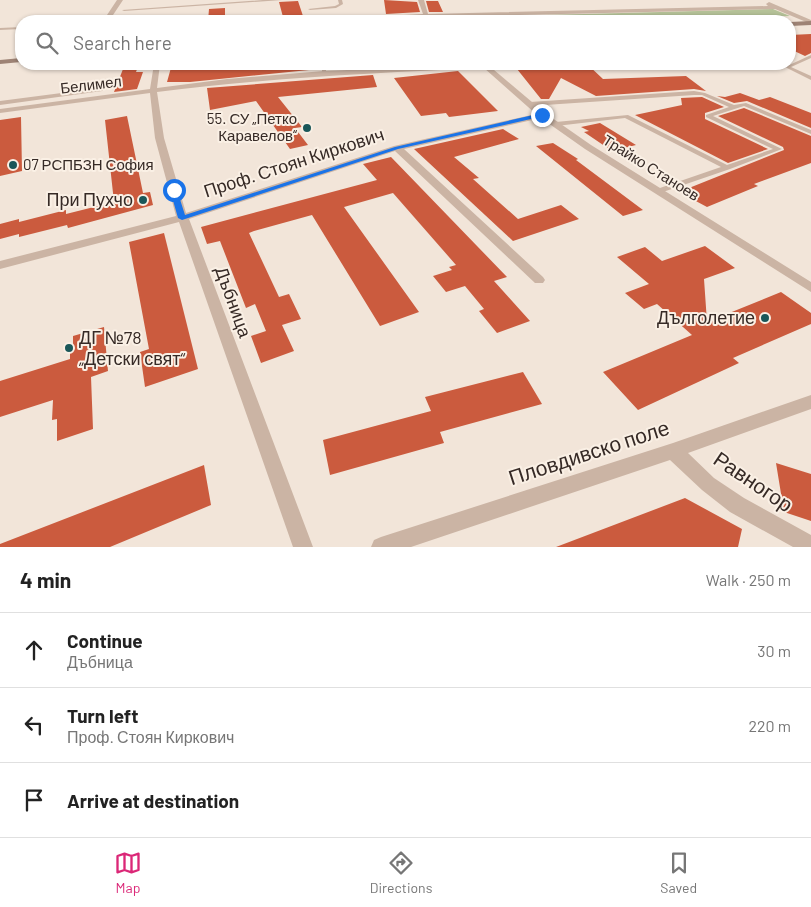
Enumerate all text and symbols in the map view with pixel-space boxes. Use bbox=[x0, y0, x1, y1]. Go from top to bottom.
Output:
search box bbox=[15, 15, 796, 70]
icon: search bbox=[33, 29, 61, 57]
text: Search here bbox=[73, 31, 172, 54]
street label: Белимел bbox=[59, 71, 123, 97]
route end bbox=[531, 104, 554, 127]
place label: 55. СУ „Петко Каравелов“ bbox=[207, 109, 297, 144]
street label: Проф. Стоян Киркович bbox=[201, 122, 387, 202]
marker: 55. СУ „Петко Каравелов“ bbox=[301, 122, 313, 134]
street label: Трайко Станоев bbox=[600, 130, 703, 204]
place label: 07 РСПБЗН София bbox=[23, 155, 154, 173]
marker: 07 РСПБЗН София bbox=[7, 159, 19, 171]
route start bbox=[163, 179, 186, 202]
place label: При Пухчо bbox=[46, 188, 133, 210]
marker: При Пухчо bbox=[137, 194, 149, 206]
street label: Дъбница bbox=[211, 263, 257, 341]
place label: Дълголетие bbox=[657, 306, 755, 328]
marker: Дълголетие bbox=[759, 312, 771, 324]
place label: ДГ №78 „Детски свят“ bbox=[79, 326, 185, 369]
marker: ДГ №78 „Детски свят“ bbox=[63, 342, 75, 354]
street label: Пловдивско поле bbox=[505, 414, 672, 489]
street label: Равногор bbox=[710, 445, 798, 516]
text: 4 min bbox=[20, 567, 71, 592]
text: Walk · 250 m bbox=[706, 570, 791, 589]
text: Continue bbox=[67, 629, 143, 652]
icon: ahead bbox=[20, 636, 48, 664]
text: 30 m bbox=[757, 641, 791, 660]
text: Дъбница bbox=[67, 652, 133, 671]
text: Turn left bbox=[67, 704, 138, 727]
icon: left bbox=[20, 711, 48, 739]
text: 220 m bbox=[748, 716, 791, 735]
text: Проф. Стоян Киркович bbox=[67, 727, 234, 746]
icon: arrive bbox=[20, 786, 48, 814]
text: Arrive at destination bbox=[67, 789, 239, 812]
tab: Map bbox=[114, 849, 142, 896]
tab: Directions bbox=[370, 849, 432, 896]
tab: Saved bbox=[660, 849, 697, 896]

